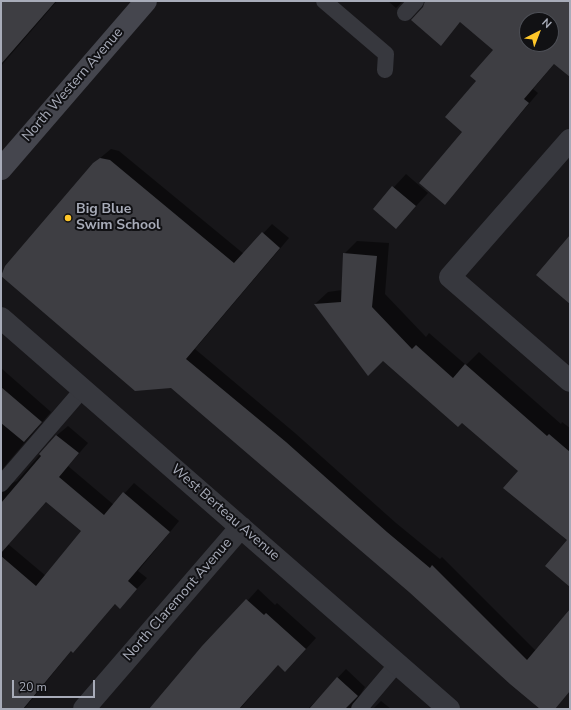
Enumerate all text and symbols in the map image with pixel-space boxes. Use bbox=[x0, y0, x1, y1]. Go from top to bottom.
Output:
north arrow bbox=[519, 12, 559, 52]
text: N bbox=[539, 15, 555, 32]
street label: North Western Avenue bbox=[19, 25, 127, 145]
place label: Big Blue Swim School bbox=[76, 202, 161, 234]
marker: Big Blue Swim School bbox=[63, 213, 73, 223]
street label: West Berteau Avenue bbox=[167, 461, 283, 565]
street label: North Claremont Avenue bbox=[120, 535, 236, 665]
scale bar bbox=[14, 672, 97, 698]
text: 20 m bbox=[19, 679, 47, 695]

